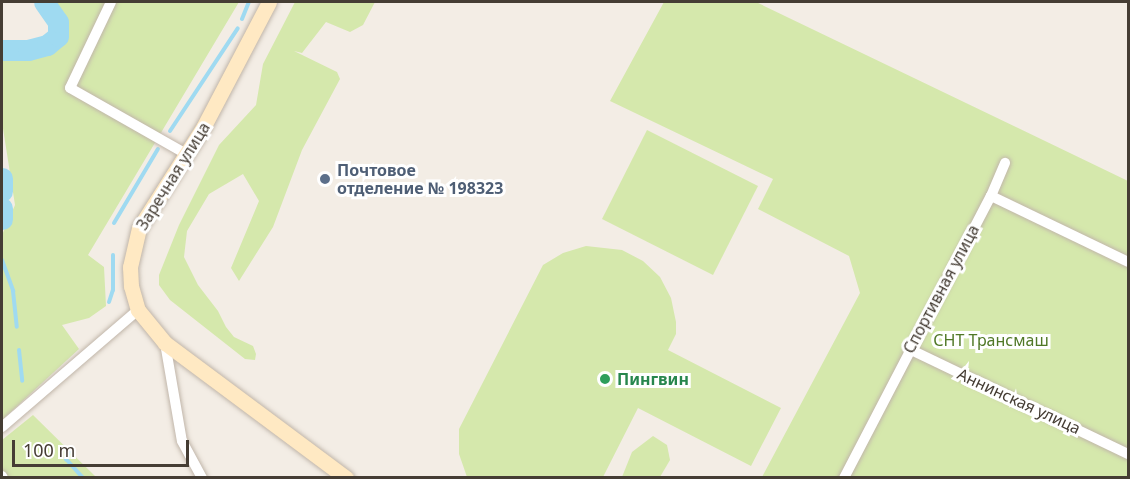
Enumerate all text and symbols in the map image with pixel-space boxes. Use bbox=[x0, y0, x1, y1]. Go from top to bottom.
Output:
street label: Заречная улица bbox=[132, 119, 214, 233]
place label: Почтовое отделение № 198323 bbox=[337, 160, 503, 198]
marker: Почтовое отделение № 198323 bbox=[318, 172, 332, 186]
street label: Спортивная улица bbox=[899, 221, 983, 357]
park label: СНТ Трансмаш bbox=[933, 330, 1049, 350]
street label: Аннинская улица bbox=[955, 364, 1083, 438]
place label: Пингвин bbox=[617, 369, 689, 389]
marker: Пингвин bbox=[598, 372, 612, 386]
scale bar bbox=[15, 428, 192, 466]
text: 100 m bbox=[23, 438, 75, 462]

